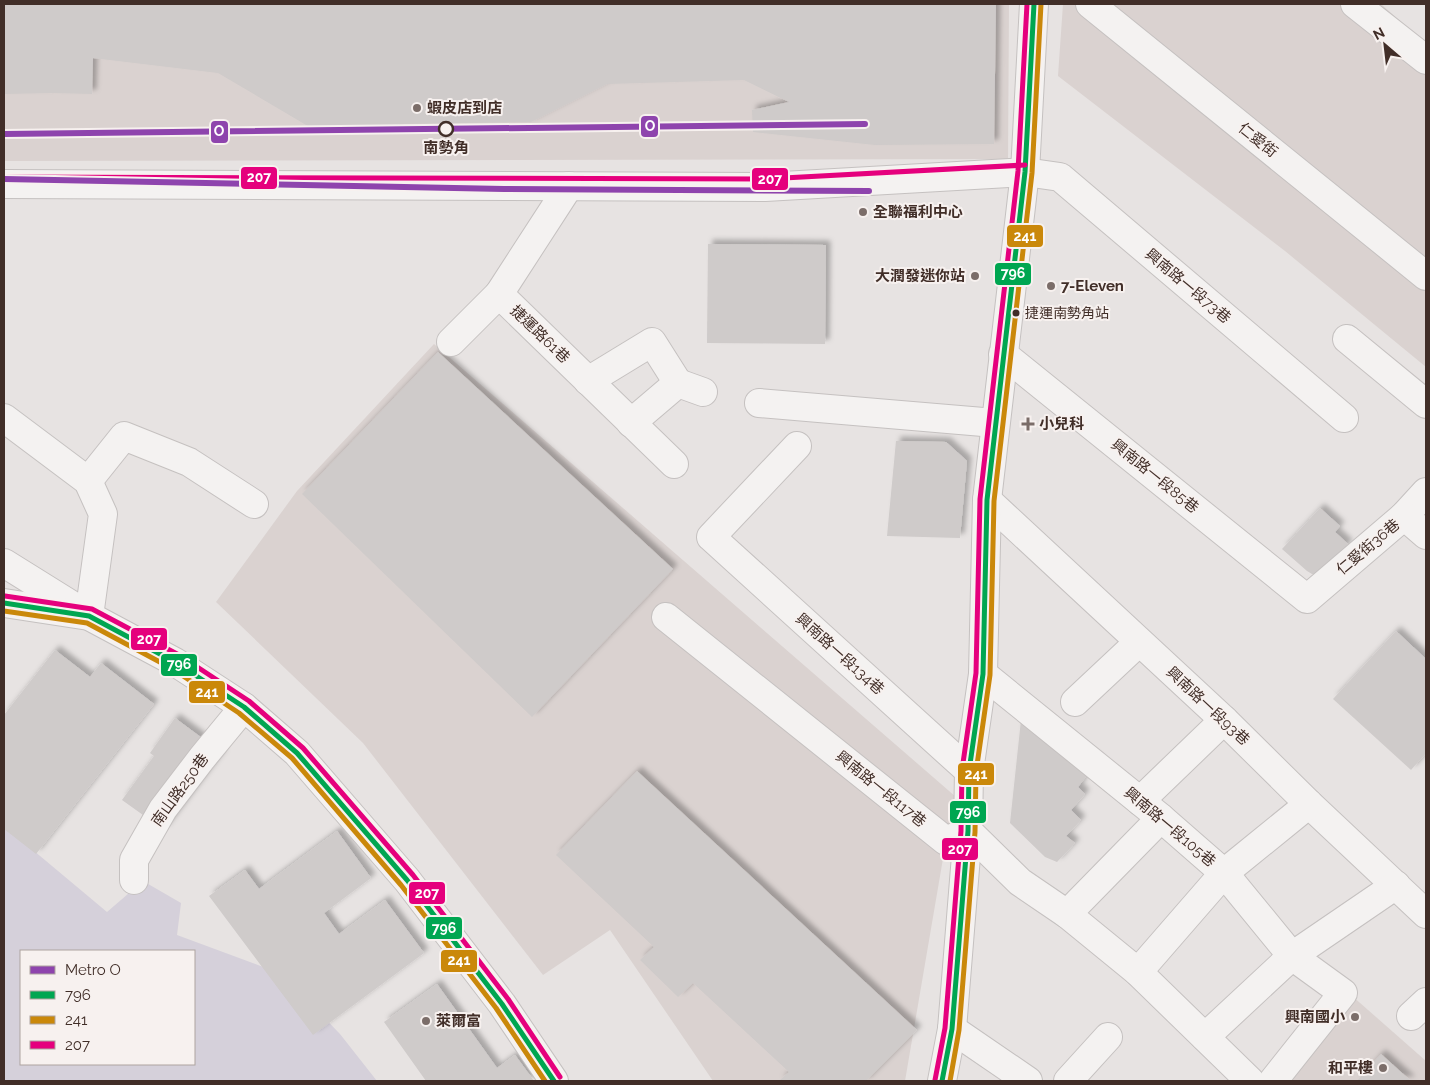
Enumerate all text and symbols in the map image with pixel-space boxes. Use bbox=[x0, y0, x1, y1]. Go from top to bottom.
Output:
north arrow bbox=[1360, 20, 1410, 70]
text: N bbox=[1370, 24, 1387, 43]
place label: 蝦皮店到店 bbox=[427, 99, 502, 117]
marker: 蝦皮店到店 bbox=[411, 102, 423, 114]
line badge: O bbox=[640, 115, 659, 138]
text: O bbox=[645, 118, 656, 134]
street label: 仁愛街 bbox=[1235, 119, 1281, 161]
line badge: O bbox=[210, 120, 229, 144]
marker: 南勢角 bbox=[438, 121, 454, 137]
text: O bbox=[214, 123, 225, 139]
place label: 南勢角 bbox=[423, 139, 469, 157]
line badge: 207 bbox=[240, 166, 278, 190]
line badge: 207 bbox=[751, 167, 789, 191]
text: 207 bbox=[247, 169, 271, 185]
text: 207 bbox=[758, 171, 782, 187]
place label: 全聯福利中心 bbox=[873, 203, 963, 221]
marker: 全聯福利中心 bbox=[857, 206, 869, 218]
line badge: 241 bbox=[1006, 224, 1044, 248]
text: 241 bbox=[1014, 228, 1036, 244]
street label: 興南路一段73巷 bbox=[1142, 245, 1234, 327]
line badge: 796 bbox=[994, 262, 1032, 286]
text: 796 bbox=[1001, 265, 1025, 281]
place label: 大潤發迷你站 bbox=[875, 267, 965, 285]
marker: 大潤發迷你站 bbox=[969, 270, 981, 282]
place label: 7-Eleven bbox=[1061, 277, 1124, 295]
marker: 7-Eleven bbox=[1045, 280, 1057, 292]
street label: 捷運路61巷 bbox=[507, 301, 573, 367]
place label: 捷運南勢角站 bbox=[1025, 305, 1109, 321]
marker: 捷運南勢角站 bbox=[1011, 308, 1021, 318]
place label: 小兒科 bbox=[1039, 415, 1084, 433]
marker: 小兒科 bbox=[1021, 417, 1035, 431]
street label: 興南路一段85巷 bbox=[1108, 435, 1202, 517]
street label: 仁愛街36巷 bbox=[1333, 515, 1403, 579]
street label: 興南路一段134巷 bbox=[792, 610, 888, 698]
line badge: 207 bbox=[130, 627, 168, 651]
text: 207 bbox=[137, 631, 161, 647]
line badge: 796 bbox=[160, 653, 198, 677]
text: 796 bbox=[167, 656, 191, 672]
street label: 興南路一段93巷 bbox=[1163, 663, 1253, 749]
line badge: 241 bbox=[188, 680, 226, 704]
text: 241 bbox=[196, 684, 218, 700]
street label: 興南路一段117巷 bbox=[832, 747, 930, 831]
street label: 南山路250巷 bbox=[148, 750, 212, 830]
line badge: 241 bbox=[957, 762, 995, 786]
text: 241 bbox=[965, 766, 987, 782]
street label: 興南路一段105巷 bbox=[1121, 784, 1219, 870]
line badge: 796 bbox=[949, 800, 987, 824]
text: 796 bbox=[956, 804, 980, 820]
line badge: 207 bbox=[941, 837, 979, 861]
text: 207 bbox=[948, 841, 972, 857]
line badge: 207 bbox=[408, 881, 446, 905]
text: 207 bbox=[415, 885, 439, 901]
line badge: 796 bbox=[425, 916, 463, 940]
text: 796 bbox=[432, 920, 456, 936]
line badge: 241 bbox=[440, 949, 478, 973]
legend bbox=[20, 950, 195, 1065]
text: 241 bbox=[448, 952, 470, 968]
text: Metro O bbox=[65, 961, 121, 979]
text: 796 bbox=[65, 986, 91, 1004]
place label: 興南國小 bbox=[1285, 1008, 1346, 1026]
text: 241 bbox=[65, 1011, 88, 1029]
marker: 興南國小 bbox=[1349, 1011, 1361, 1023]
place label: 萊爾富 bbox=[436, 1012, 481, 1030]
marker: 萊爾富 bbox=[420, 1015, 432, 1027]
text: 207 bbox=[65, 1036, 90, 1054]
place label: 和平樓 bbox=[1328, 1059, 1373, 1077]
marker: 和平樓 bbox=[1377, 1062, 1389, 1074]

